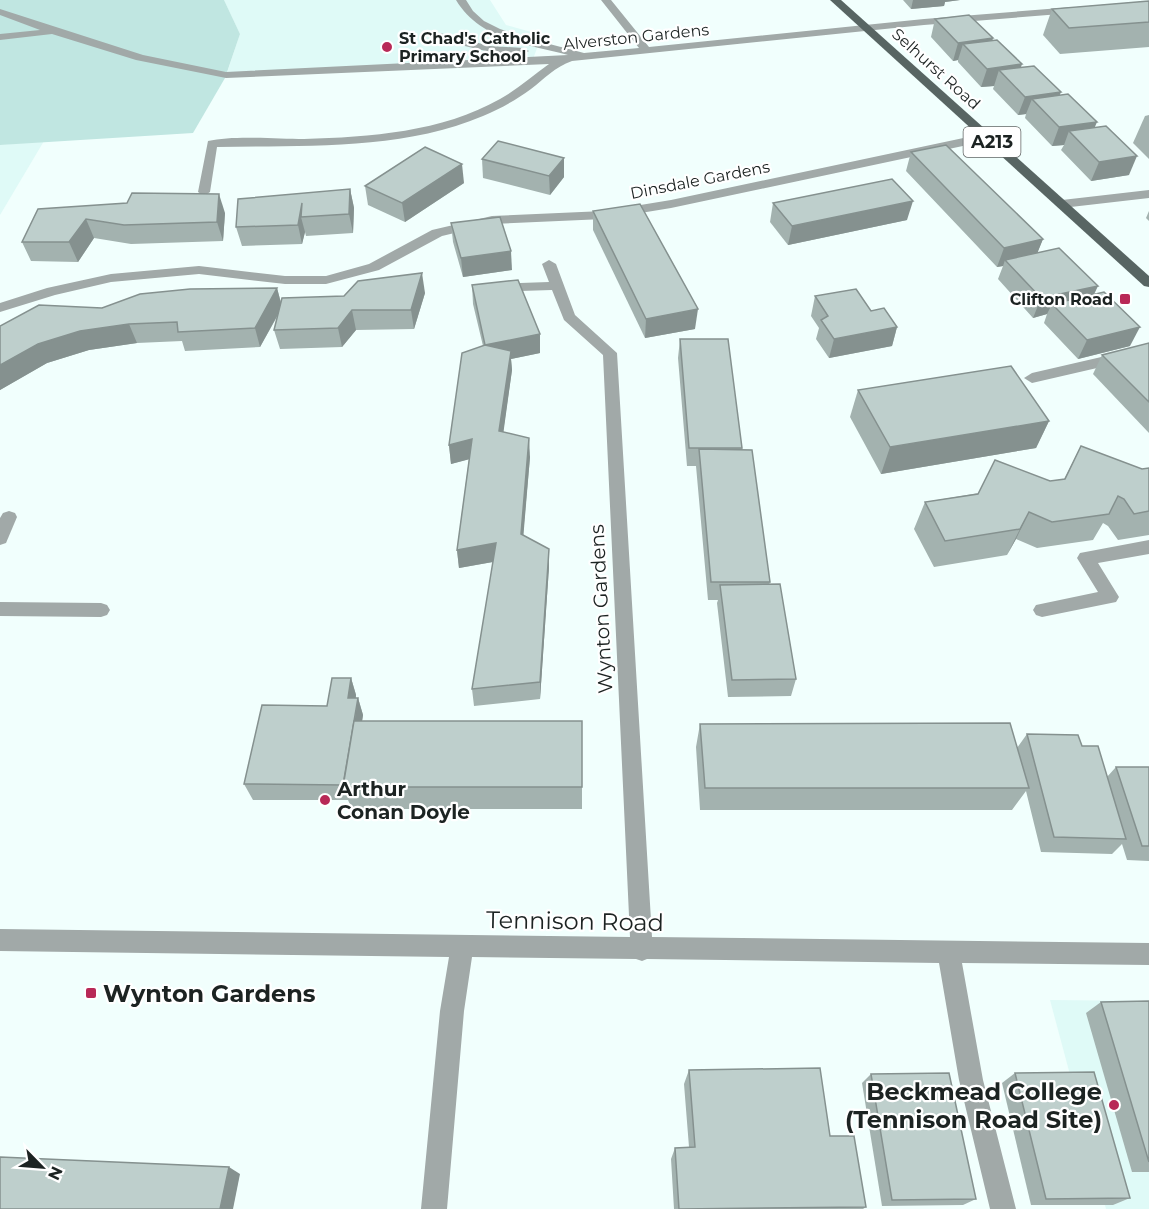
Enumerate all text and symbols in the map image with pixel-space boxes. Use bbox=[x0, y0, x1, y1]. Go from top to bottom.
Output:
street label: Alverston Gardens bbox=[562, 20, 710, 54]
street label: Selhurst Road bbox=[888, 24, 984, 114]
place label: St Chad's Catholic Primary School bbox=[399, 29, 551, 66]
marker: St Chad's Catholic Primary School bbox=[380, 40, 394, 54]
road number: A213 bbox=[964, 127, 1020, 157]
street label: Dinsdale Gardens bbox=[629, 157, 772, 203]
place label: Clifton Road bbox=[1010, 290, 1113, 309]
marker: Clifton Road bbox=[1118, 292, 1132, 306]
street label: Wynton Gardens bbox=[585, 523, 617, 694]
place label: Arthur Conan Doyle bbox=[336, 777, 470, 824]
marker: Arthur Conan Doyle bbox=[318, 793, 332, 807]
street label: Tennison Road bbox=[486, 905, 664, 937]
place label: Wynton Gardens bbox=[103, 979, 316, 1008]
marker: Wynton Gardens bbox=[84, 986, 98, 1000]
place label: Beckmead College (Tennison Road Site) bbox=[845, 1077, 1102, 1134]
marker: Beckmead College (Tennison Road Site) bbox=[1107, 1098, 1121, 1112]
north arrow bbox=[12, 1137, 72, 1197]
text: N bbox=[44, 1163, 66, 1183]

